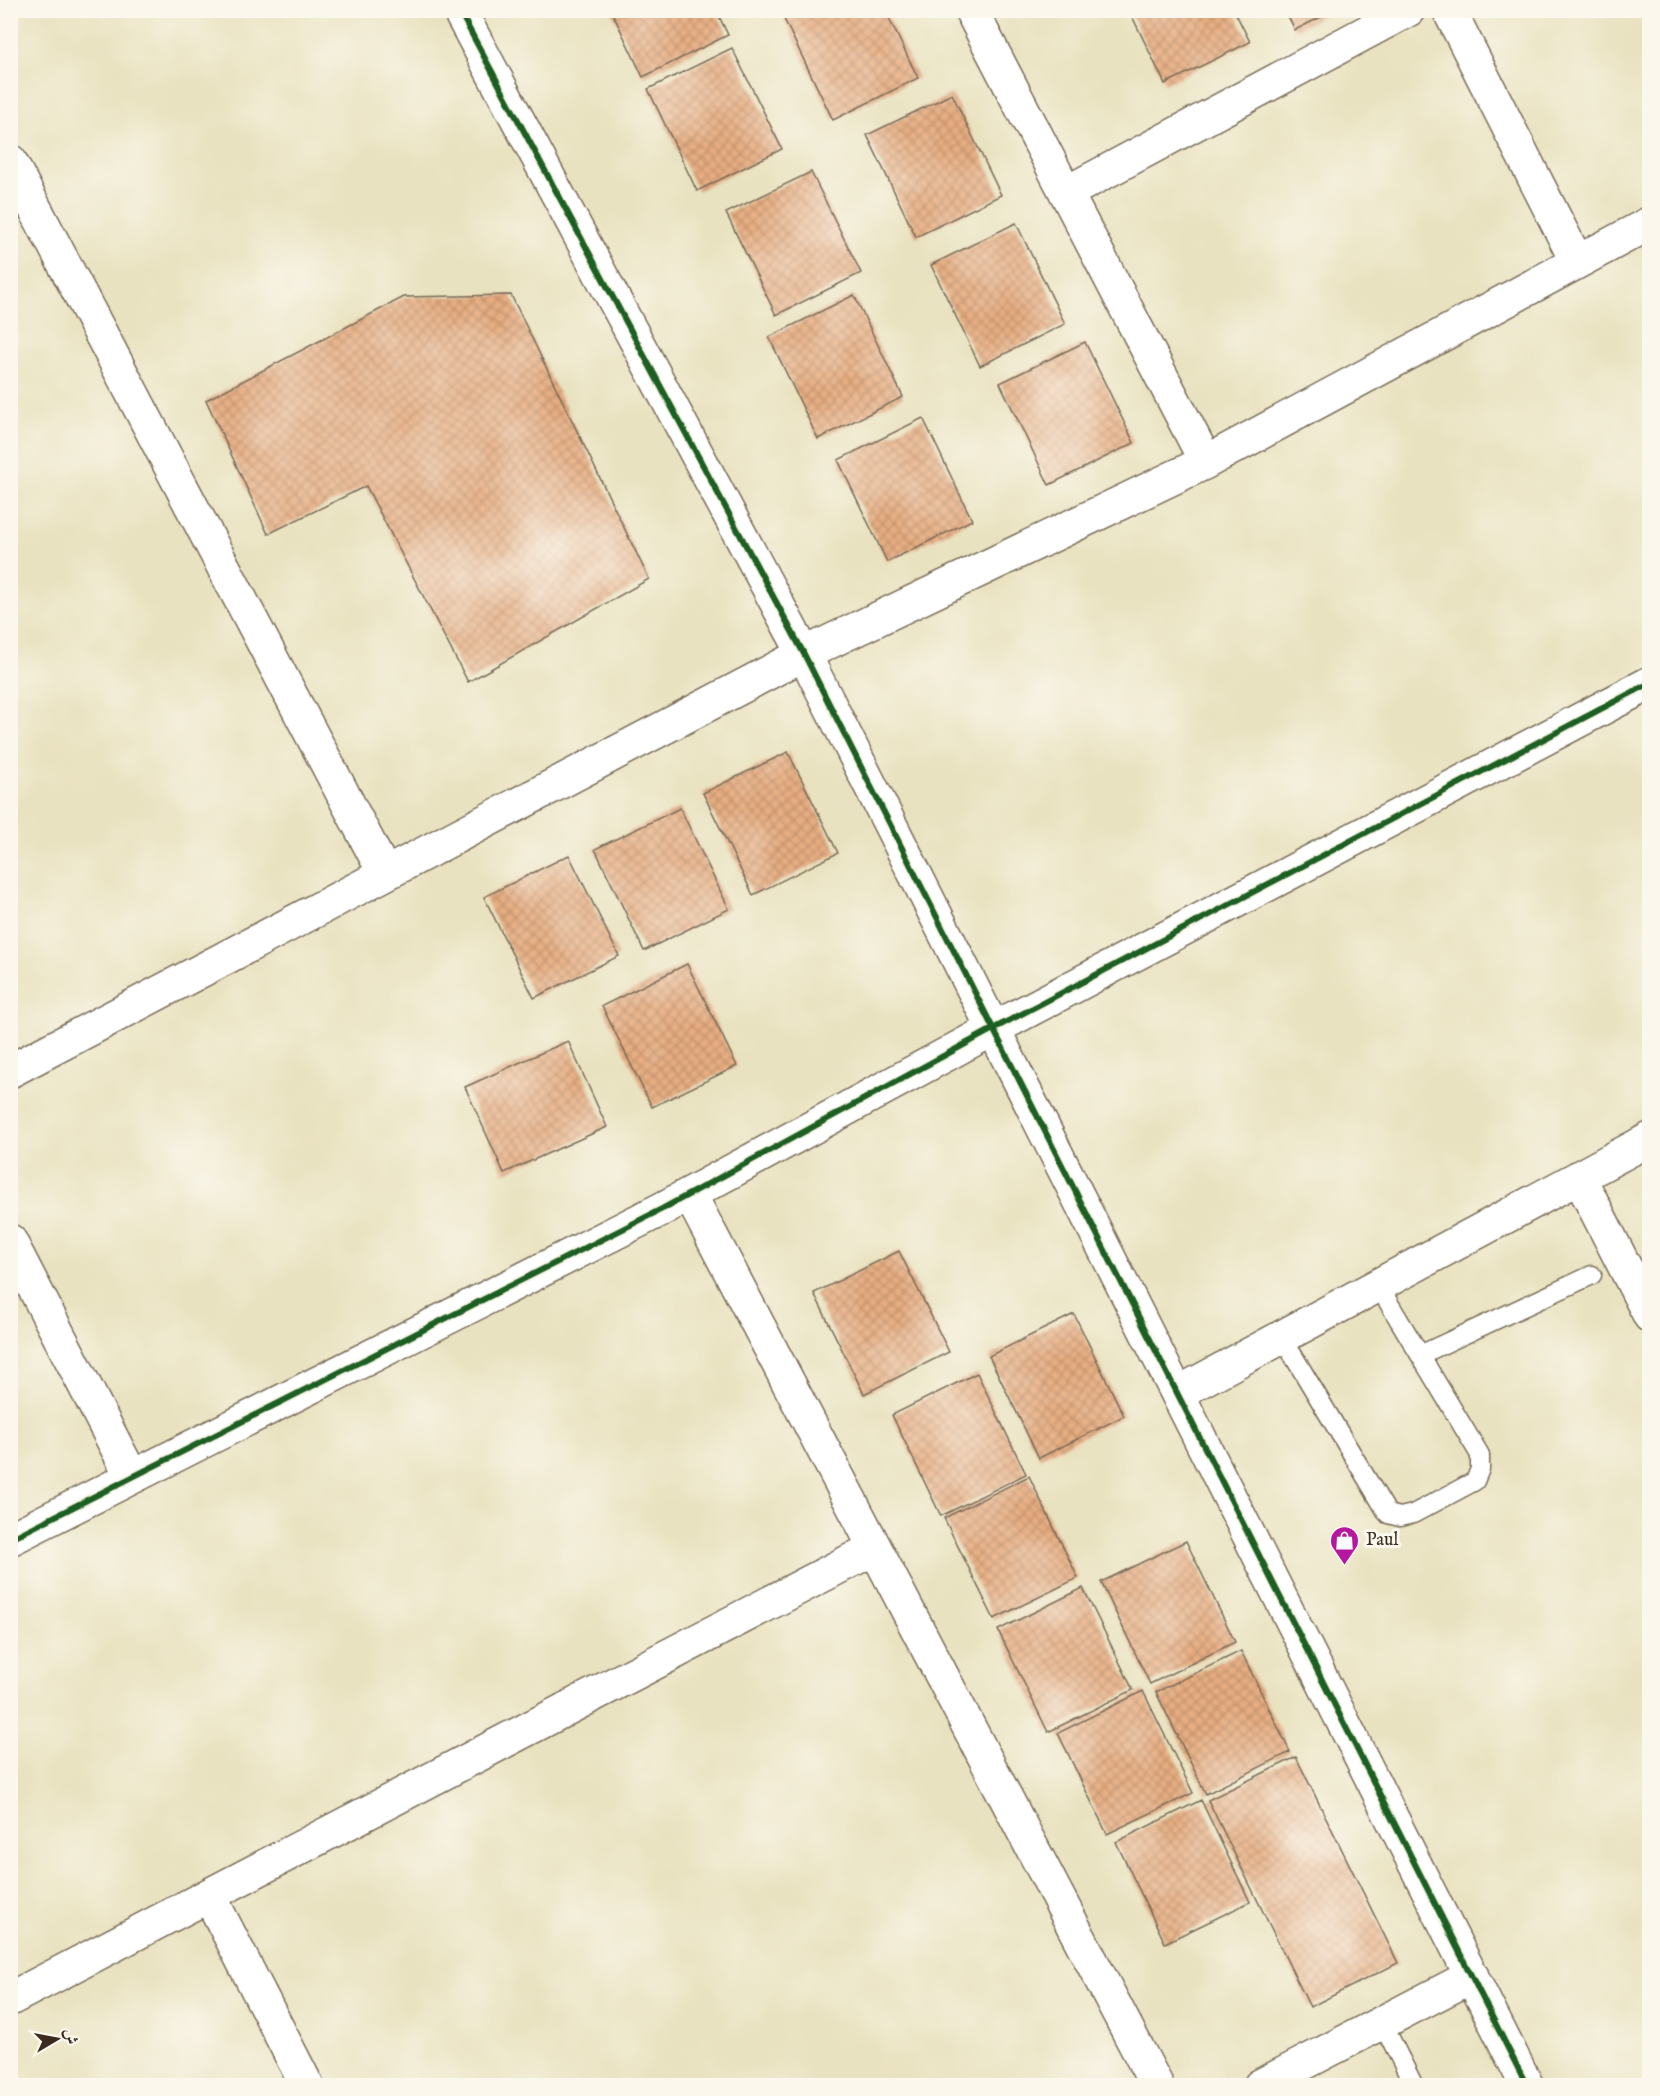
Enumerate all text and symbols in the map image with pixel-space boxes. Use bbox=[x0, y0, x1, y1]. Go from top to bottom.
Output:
shop icon: Paul bbox=[1329, 1524, 1361, 1566]
place label: Paul bbox=[1366, 1529, 1398, 1552]
north arrow bbox=[27, 2009, 87, 2069]
text: ش bbox=[59, 2027, 81, 2046]

